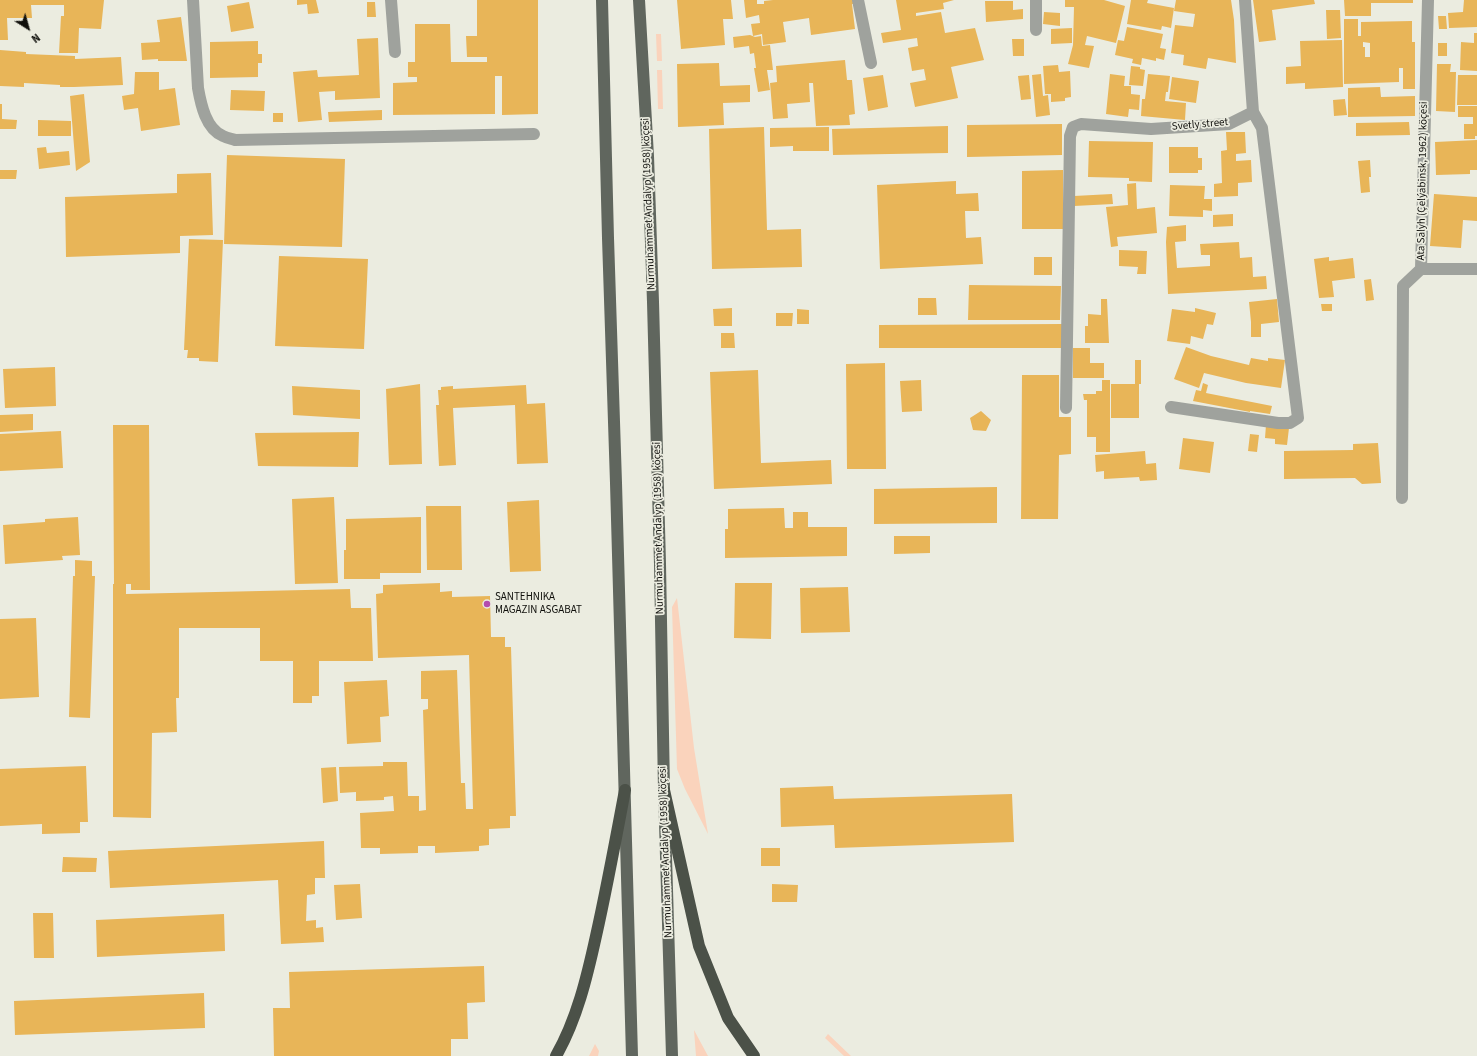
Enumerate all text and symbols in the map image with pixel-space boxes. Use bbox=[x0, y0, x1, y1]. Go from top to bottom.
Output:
north arrow bbox=[8, 8, 48, 48]
text: N bbox=[28, 30, 43, 46]
street label: Ata Salyh (Çelýabinsk, 1962) köçesi bbox=[1415, 101, 1431, 261]
street label: Svetly street bbox=[1171, 116, 1229, 134]
street label: Nurmuhammet Andalyp (1958) köçesi bbox=[639, 118, 659, 290]
street label: Nurmuhammet Andalyp (1958) köçesi bbox=[651, 442, 667, 614]
place label: SANTEHNIKA MAGAZIN ASGABAT bbox=[495, 591, 582, 617]
marker: SANTEHNIKA MAGAZIN ASGABAT bbox=[482, 599, 492, 609]
street label: Nurmuhammet Andalyp (1958) köçesi bbox=[656, 766, 676, 938]

